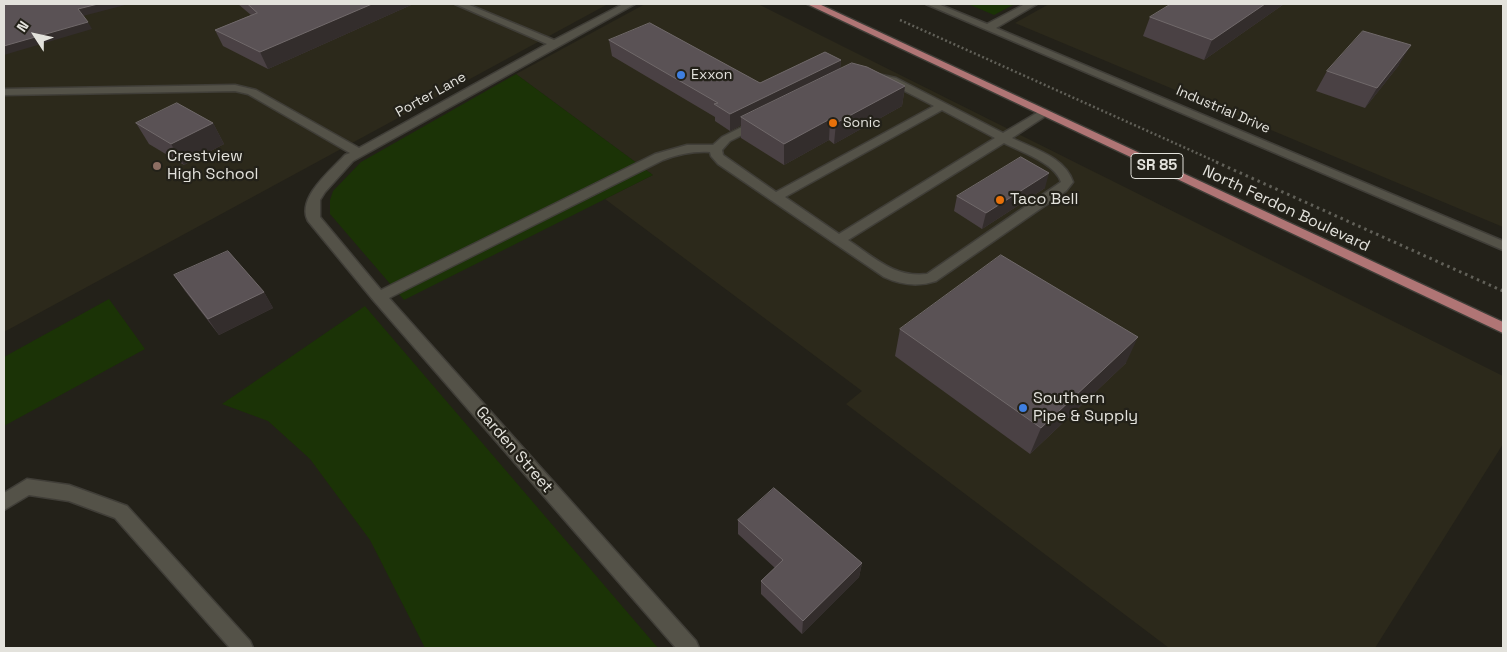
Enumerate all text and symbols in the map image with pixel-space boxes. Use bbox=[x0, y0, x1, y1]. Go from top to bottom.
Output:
north arrow bbox=[10, 10, 60, 60]
text: N bbox=[13, 17, 33, 35]
place label: Exxon bbox=[691, 67, 732, 83]
street label: Porter Lane bbox=[393, 69, 469, 121]
marker: Exxon bbox=[675, 69, 687, 81]
street label: Industrial Drive bbox=[1173, 83, 1273, 137]
place label: Sonic bbox=[843, 115, 881, 131]
marker: Sonic bbox=[827, 117, 839, 129]
place label: Crestview High School bbox=[167, 147, 258, 185]
road number: SR 85 bbox=[1131, 154, 1183, 178]
marker: Crestview High School bbox=[151, 160, 163, 172]
street label: North Ferdon Boulevard bbox=[1199, 162, 1373, 256]
place label: Taco Bell bbox=[1010, 190, 1078, 210]
marker: Taco Bell bbox=[994, 194, 1006, 206]
place label: Southern Pipe & Supply bbox=[1033, 389, 1138, 427]
marker: Southern Pipe & Supply bbox=[1017, 402, 1029, 414]
street label: Garden Street bbox=[471, 403, 557, 497]

